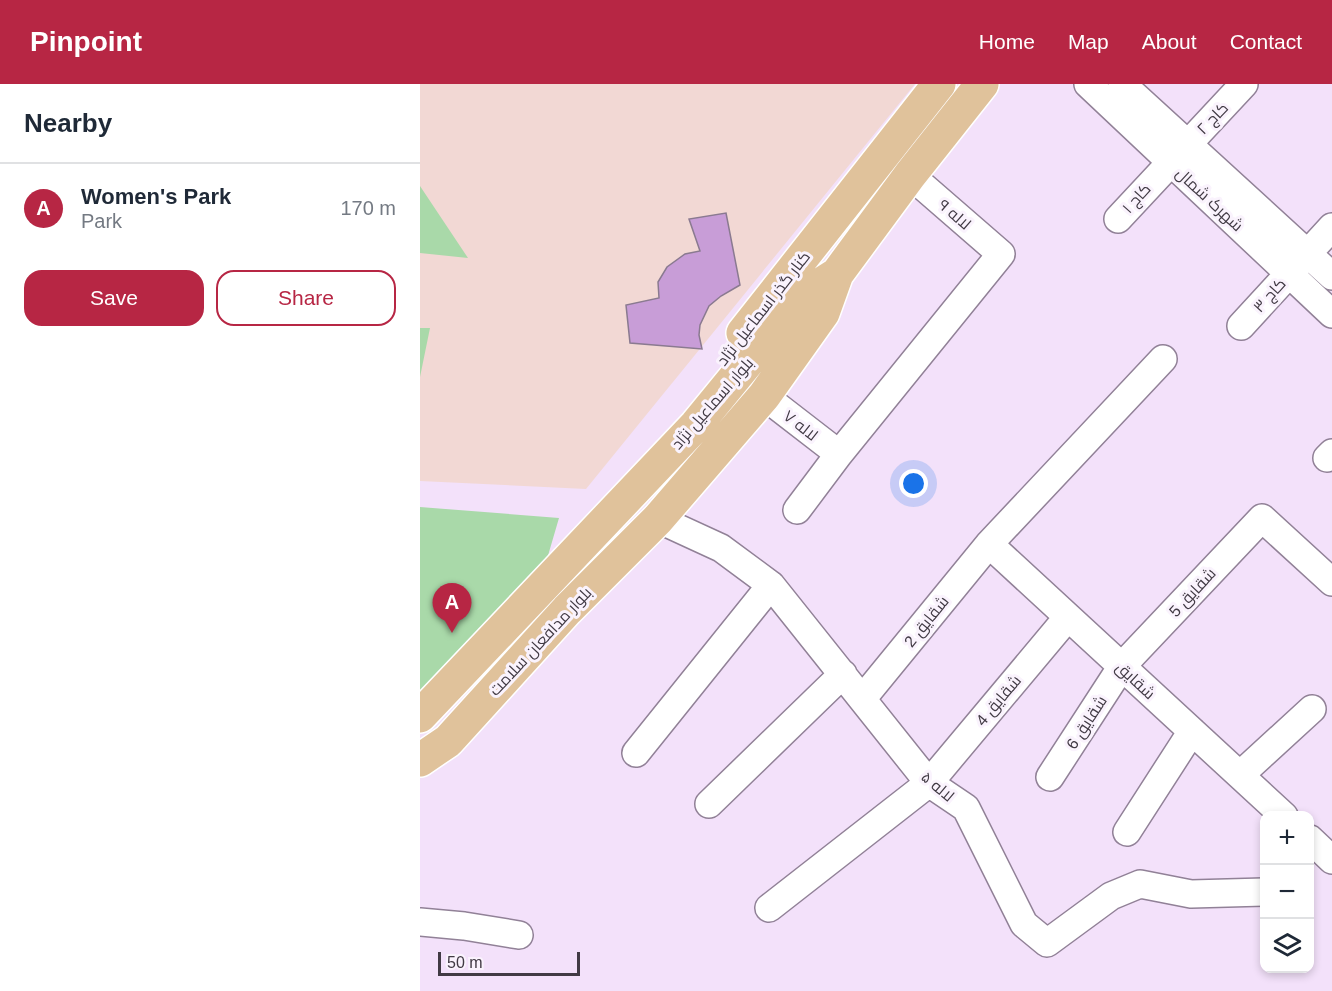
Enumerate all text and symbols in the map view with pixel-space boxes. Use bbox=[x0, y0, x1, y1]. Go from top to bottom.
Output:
text: Pinpoint bbox=[30, 26, 142, 57]
text: Home bbox=[979, 30, 1035, 53]
text: Map bbox=[1068, 30, 1109, 53]
text: About bbox=[1142, 30, 1197, 53]
text: Contact bbox=[1230, 30, 1302, 53]
street label: کاج ۲ bbox=[1193, 99, 1233, 140]
text: Nearby bbox=[24, 108, 112, 138]
street label: شهرک شمال bbox=[1171, 164, 1247, 236]
street label: کاج ۱ bbox=[1119, 180, 1156, 218]
text: Women's Park bbox=[81, 184, 231, 209]
street label: لاله ۹ bbox=[935, 196, 974, 233]
text: A bbox=[36, 197, 51, 219]
text: 170 m bbox=[340, 197, 396, 219]
text: Park bbox=[81, 210, 122, 232]
street label: کنار گذر اسماعیل نژاد bbox=[714, 248, 815, 370]
button: Save bbox=[24, 270, 204, 326]
button: Share bbox=[216, 270, 396, 326]
street label: کاج ۳ bbox=[1250, 275, 1291, 318]
street label: بلوار اسماعیل نژاد bbox=[668, 354, 758, 454]
street label: لاله ۷ bbox=[780, 407, 821, 444]
your location bbox=[899, 469, 928, 498]
street label: شقايق 5 bbox=[1166, 565, 1221, 621]
pin: A bbox=[432, 584, 471, 633]
street label: بلوار مدافعان سلامت bbox=[486, 584, 596, 700]
street label: شقايق 2 bbox=[901, 593, 953, 651]
street label: شقايق bbox=[1111, 658, 1159, 704]
street label: شقايق 4 bbox=[973, 672, 1026, 730]
street label: شقايق 6 bbox=[1063, 692, 1112, 753]
street label: لاله ۵ bbox=[918, 768, 957, 805]
map controls bbox=[1260, 811, 1314, 973]
button: + bbox=[1260, 811, 1314, 865]
button: − bbox=[1260, 865, 1314, 919]
button: layers bbox=[1260, 919, 1314, 973]
scale bar bbox=[438, 949, 580, 976]
text: 50 m bbox=[447, 954, 483, 971]

